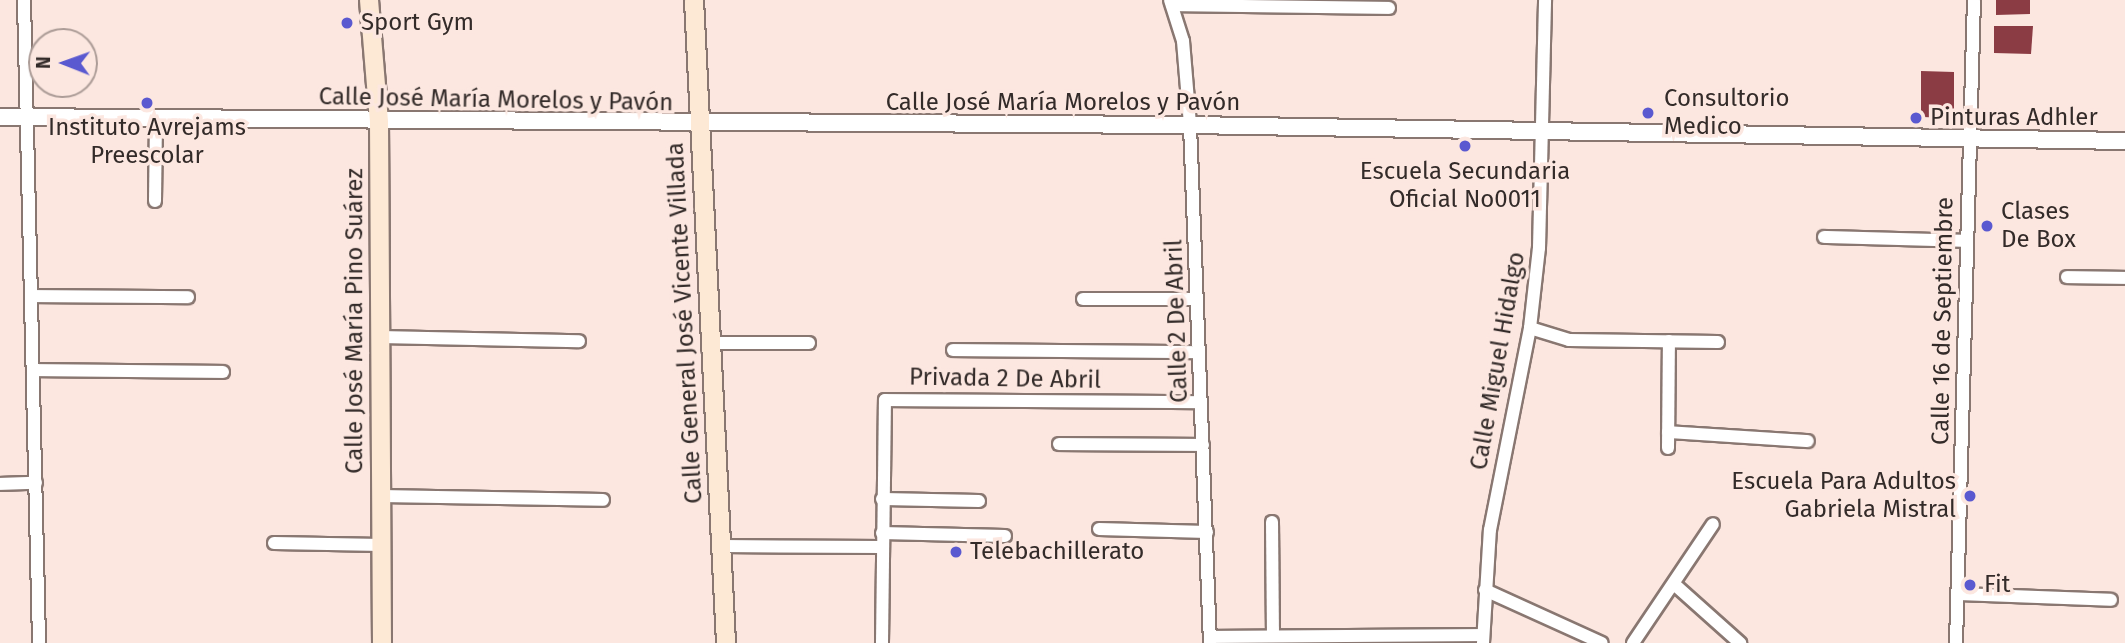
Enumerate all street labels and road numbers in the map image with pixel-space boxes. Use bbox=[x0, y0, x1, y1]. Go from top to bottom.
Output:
street label: Calle José María Morelos y Pavón bbox=[318, 83, 674, 117]
street label: Calle José María Morelos y Pavón bbox=[886, 89, 1240, 117]
street label: Calle General José Vicente Villada bbox=[661, 142, 709, 504]
street label: Calle José María Pino Suárez bbox=[341, 168, 369, 474]
street label: Calle 16 de Septiembre bbox=[1926, 197, 1960, 445]
street label: Calle 2 De Abril bbox=[1160, 239, 1194, 403]
street label: Calle Miguel Hidalgo bbox=[1465, 250, 1531, 472]
street label: Privada 2 De Abril bbox=[909, 363, 1101, 395]

